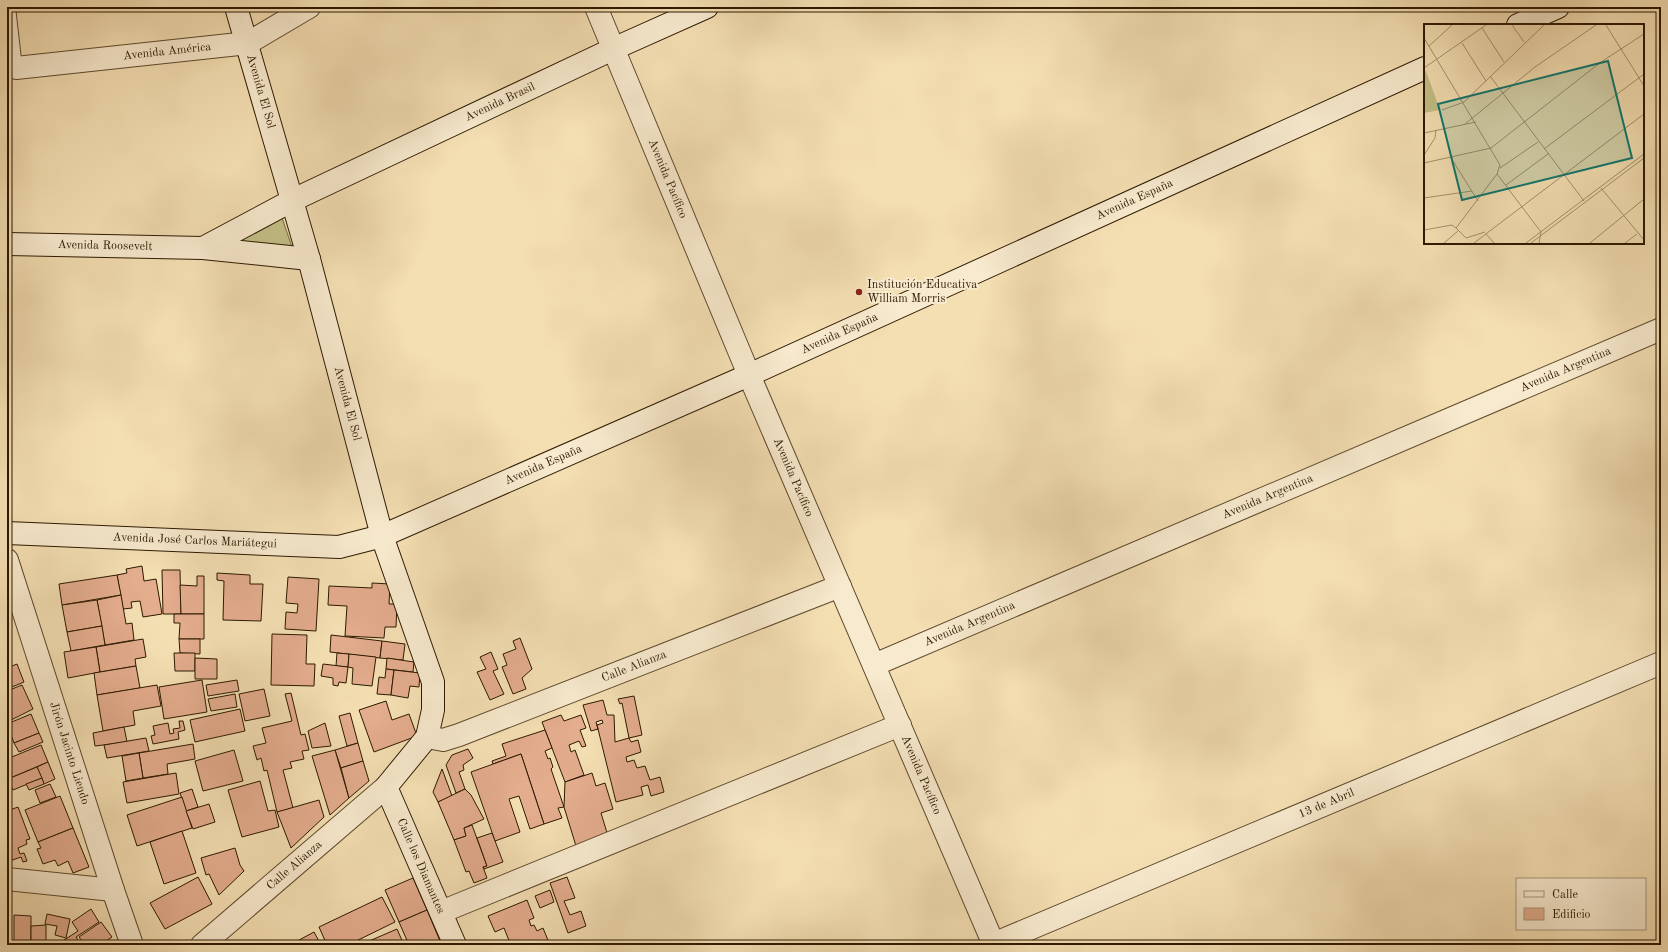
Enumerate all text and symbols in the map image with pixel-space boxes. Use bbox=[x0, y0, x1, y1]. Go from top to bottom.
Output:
inset map bbox=[1424, 24, 1644, 244]
street label: Avenida América bbox=[122, 41, 212, 62]
street label: Avenida El Sol bbox=[244, 53, 277, 130]
street label: Avenida Brasil bbox=[463, 81, 537, 124]
street label: Avenida Pacífico bbox=[646, 137, 689, 220]
street label: Avenida España bbox=[1094, 177, 1175, 223]
street label: Avenida Roosevelt bbox=[57, 239, 153, 253]
place label: Institución Educativa William Morris bbox=[867, 279, 977, 305]
marker: Institución Educativa William Morris bbox=[854, 287, 864, 297]
street label: Avenida España bbox=[799, 311, 880, 356]
street label: Avenida Argentina bbox=[1518, 345, 1613, 394]
street label: Avenida El Sol bbox=[332, 365, 363, 442]
street label: Avenida Pacífico bbox=[771, 436, 815, 519]
street label: Avenida España bbox=[503, 443, 584, 487]
street label: Avenida Argentina bbox=[1220, 472, 1315, 522]
street label: Avenida José Carlos Mariátegui bbox=[112, 531, 277, 550]
street label: Avenida Argentina bbox=[922, 599, 1017, 649]
street label: Calle Alianza bbox=[600, 648, 668, 685]
street label: Jirón Jacinto Liendo bbox=[47, 701, 91, 806]
street label: Avenida Pacífico bbox=[899, 734, 943, 816]
street label: 13 de Abril bbox=[1297, 787, 1356, 821]
street label: Calle los Diamantes bbox=[394, 817, 447, 915]
street label: Calle Alianza bbox=[265, 839, 325, 892]
legend bbox=[1516, 878, 1646, 930]
text: Calle bbox=[1552, 889, 1578, 901]
text: Edificio bbox=[1552, 909, 1591, 921]

